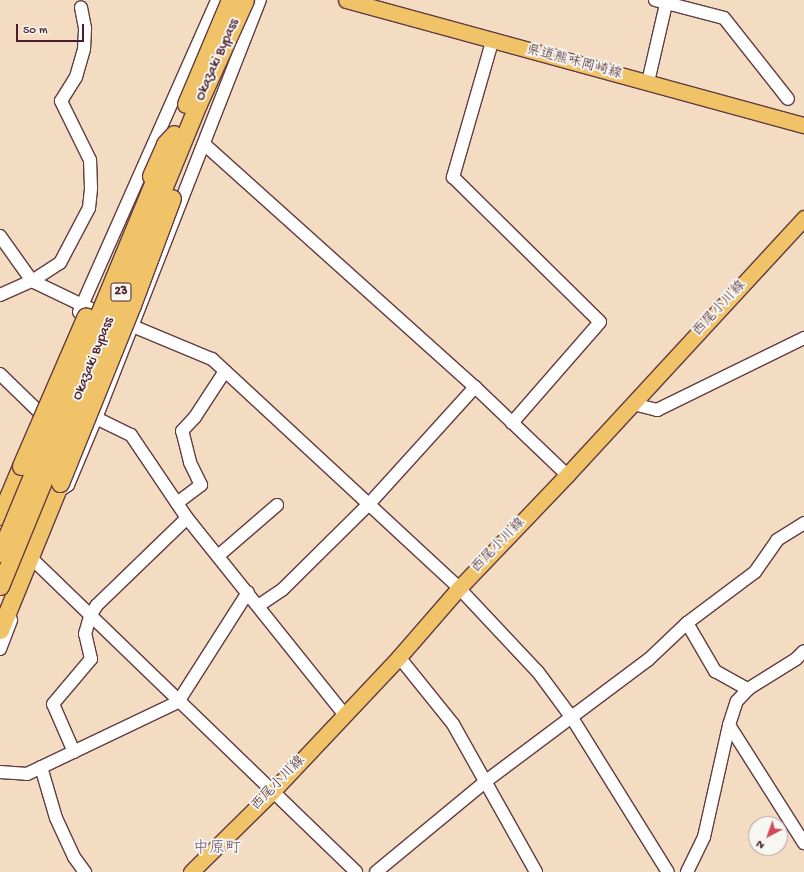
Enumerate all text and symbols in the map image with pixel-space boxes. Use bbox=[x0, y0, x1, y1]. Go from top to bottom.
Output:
scale bar bbox=[18, 16, 86, 42]
street label: Okazaki Bypass bbox=[192, 16, 244, 104]
text: 50 m bbox=[23, 24, 48, 38]
street label: 県道熊味岡崎線 bbox=[524, 42, 624, 84]
street label: 西尾小川線 bbox=[690, 278, 750, 340]
road number: 23 bbox=[110, 281, 132, 303]
street label: Okazaki Bypass bbox=[70, 315, 118, 403]
street label: 西尾小川線 bbox=[469, 515, 529, 577]
street label: 西尾小川線 bbox=[249, 753, 309, 815]
north arrow bbox=[748, 816, 788, 856]
text: N bbox=[754, 837, 767, 851]
district label: 中原町 bbox=[193, 840, 241, 860]

